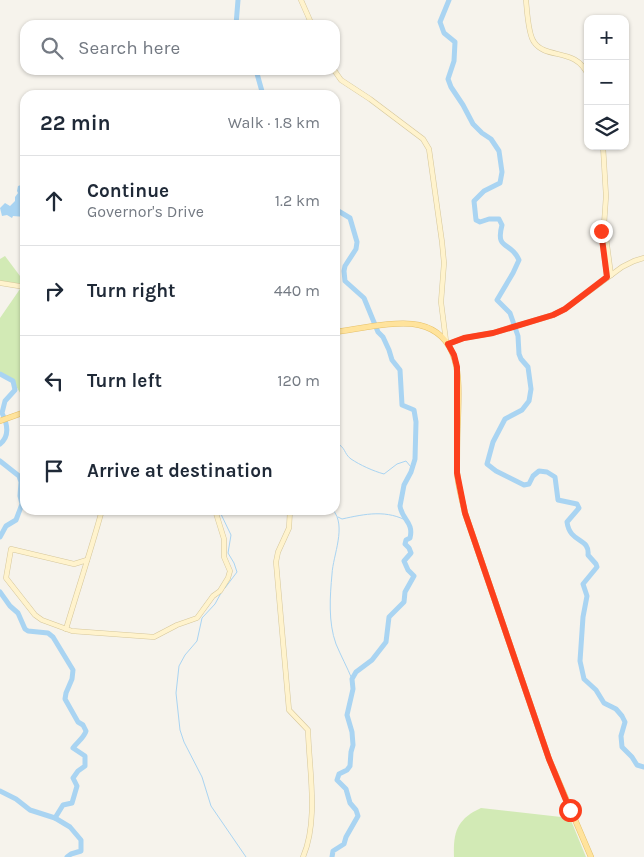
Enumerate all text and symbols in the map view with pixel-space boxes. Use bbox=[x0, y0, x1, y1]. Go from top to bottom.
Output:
map controls bbox=[584, 15, 629, 150]
button: + bbox=[584, 15, 629, 60]
search box bbox=[20, 20, 340, 75]
icon: search bbox=[38, 34, 66, 62]
text: Search here bbox=[78, 37, 180, 59]
button: − bbox=[584, 60, 629, 105]
button: layers bbox=[584, 105, 629, 150]
text: 22 min bbox=[40, 111, 111, 135]
text: Walk · 1.8 km bbox=[228, 113, 320, 132]
text: Continue bbox=[87, 180, 169, 202]
icon: ahead bbox=[40, 187, 68, 215]
text: 1.2 km bbox=[275, 191, 320, 210]
text: Governor's Drive bbox=[87, 202, 204, 221]
route end bbox=[590, 220, 613, 243]
icon: right bbox=[40, 277, 68, 305]
text: Turn right bbox=[87, 280, 176, 302]
text: 440 m bbox=[274, 281, 320, 300]
icon: left bbox=[40, 367, 68, 395]
text: Turn left bbox=[87, 370, 162, 392]
text: 120 m bbox=[277, 371, 320, 390]
icon: arrive bbox=[40, 457, 68, 485]
text: Arrive at destination bbox=[87, 460, 273, 482]
route start bbox=[559, 799, 582, 822]

